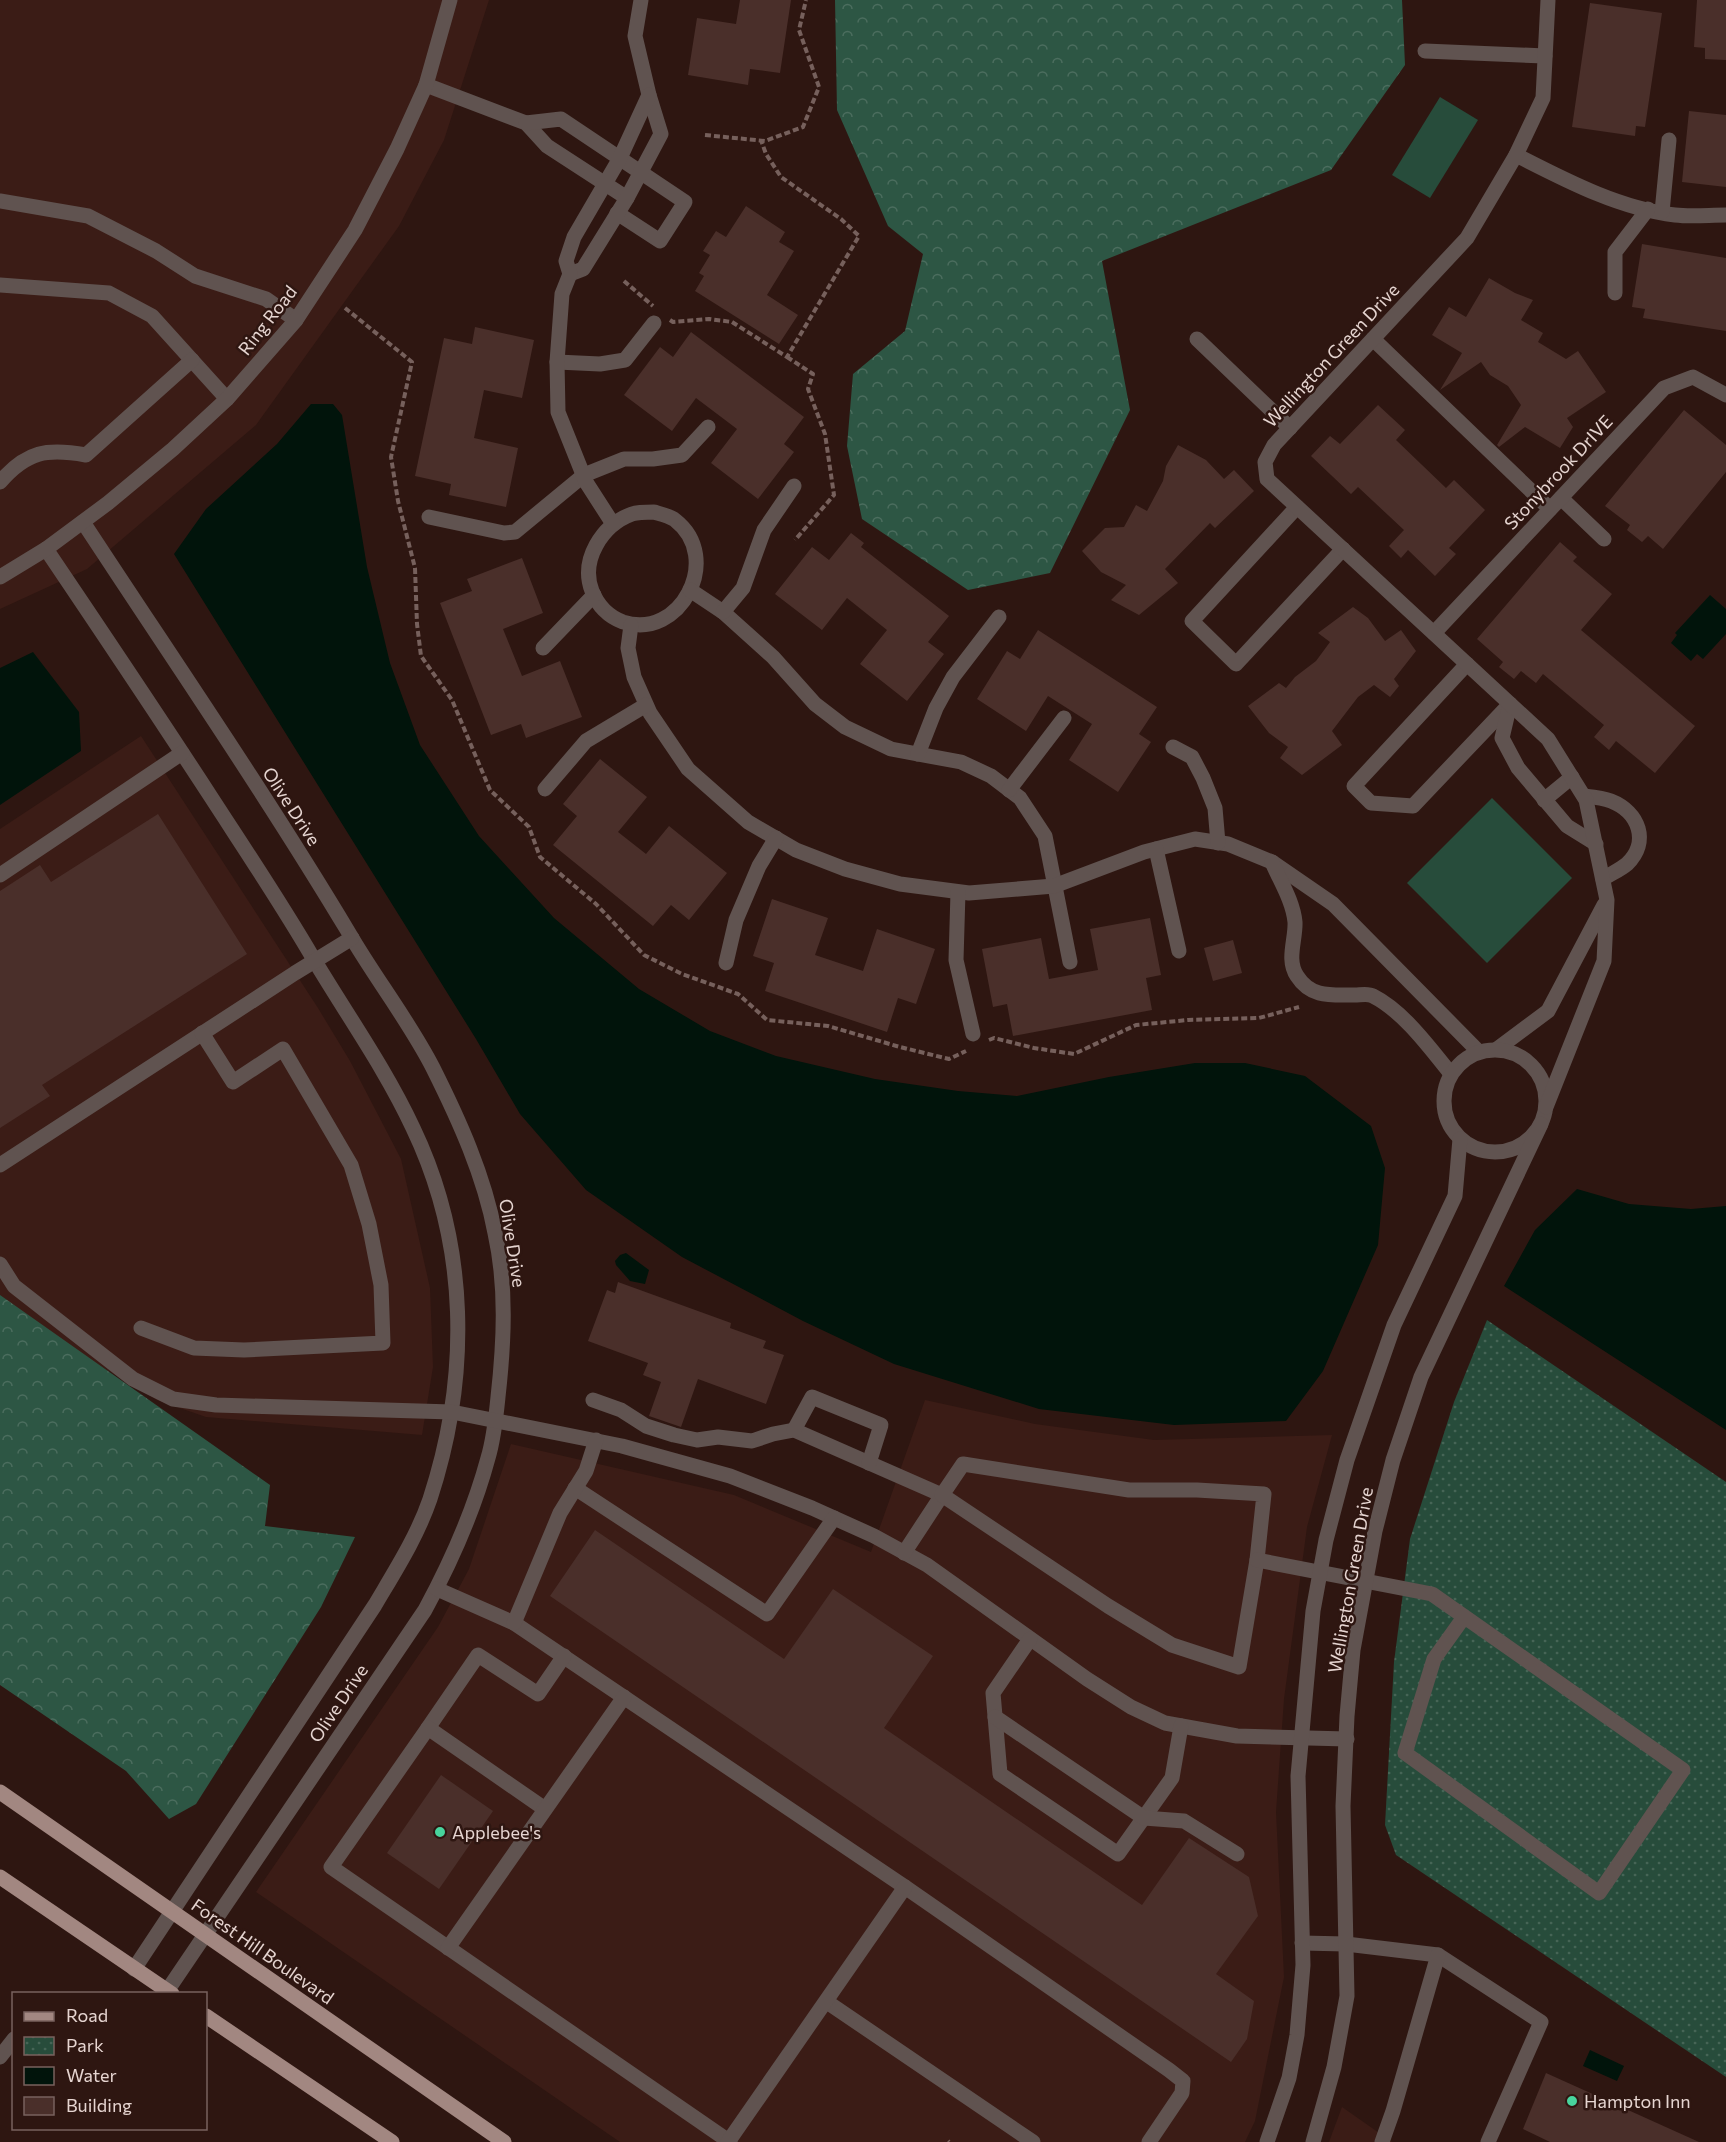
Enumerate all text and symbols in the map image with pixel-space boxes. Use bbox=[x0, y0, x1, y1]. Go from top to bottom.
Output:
street label: Wellington Green Drive bbox=[1259, 279, 1403, 431]
street label: Ring Road bbox=[233, 281, 301, 359]
street label: Stonybrook DrIVE bbox=[1499, 410, 1617, 534]
street label: Olive Drive bbox=[258, 763, 326, 849]
street label: Olive Drive bbox=[495, 1197, 531, 1289]
street label: Wellington Green Drive bbox=[1323, 1485, 1377, 1675]
street label: Olive Drive bbox=[304, 1660, 372, 1746]
place label: Applebee's bbox=[452, 1821, 541, 1843]
marker: Applebee's bbox=[433, 1825, 447, 1839]
street label: Forest Hill Boulevard bbox=[188, 1894, 338, 2008]
legend bbox=[12, 1992, 207, 2130]
text: Road bbox=[66, 2004, 108, 2026]
text: Park bbox=[66, 2034, 104, 2056]
text: Water bbox=[66, 2064, 117, 2086]
place label: Hampton Inn bbox=[1584, 2090, 1691, 2112]
text: Building bbox=[66, 2094, 132, 2116]
marker: Hampton Inn bbox=[1565, 2094, 1579, 2108]

